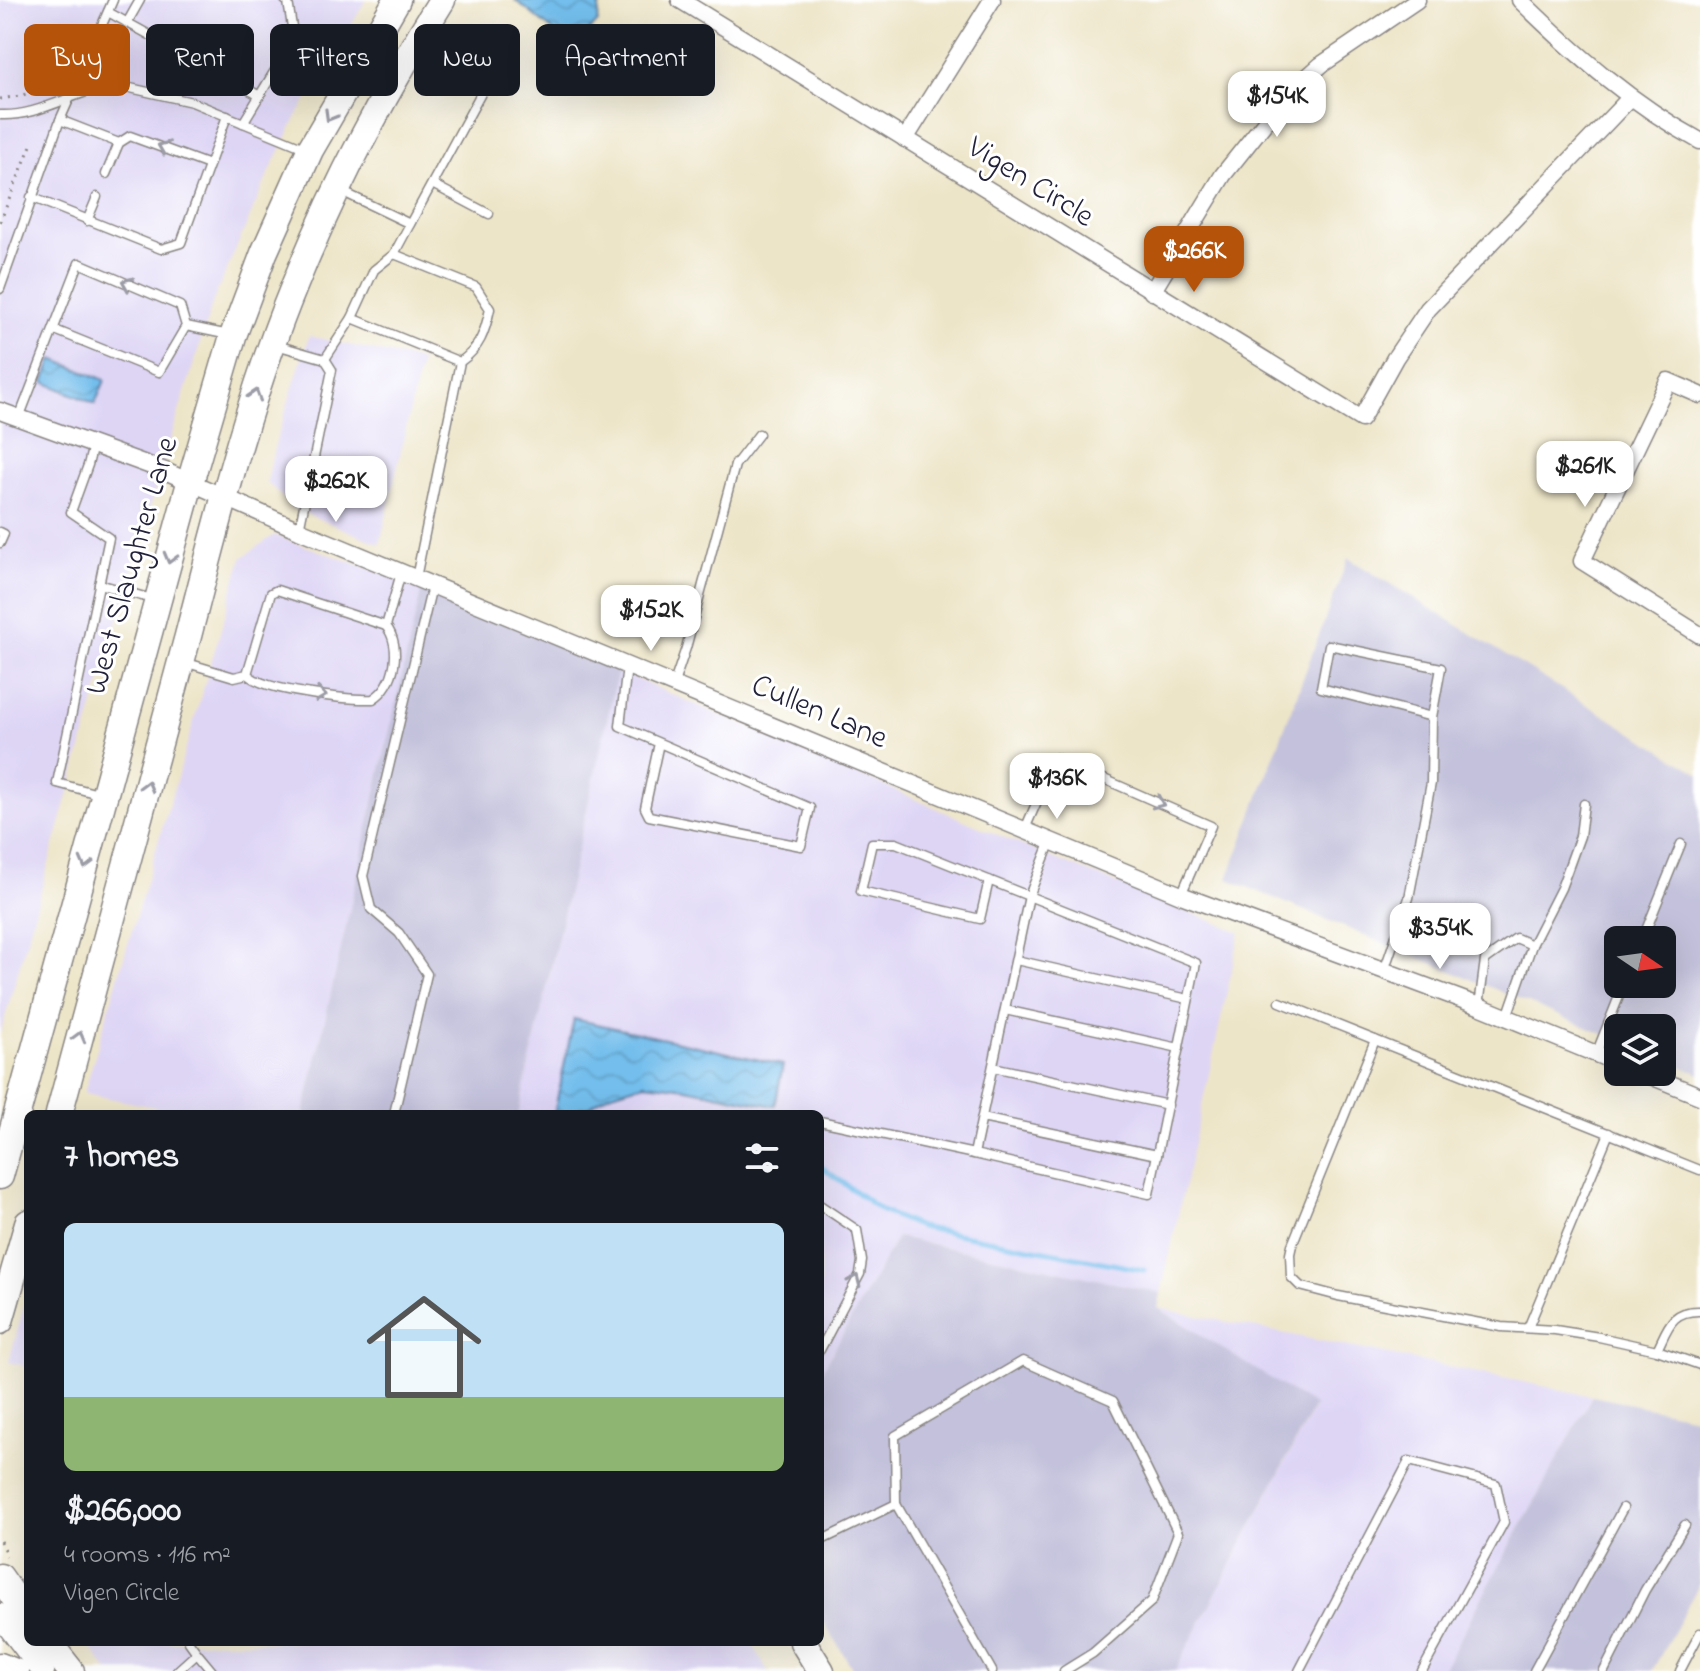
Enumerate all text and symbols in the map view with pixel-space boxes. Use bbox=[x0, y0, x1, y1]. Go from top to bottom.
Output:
chip: Buy bbox=[24, 24, 130, 96]
chip: Rent bbox=[146, 24, 254, 96]
chip: Filters bbox=[270, 24, 398, 96]
chip: New bbox=[414, 24, 520, 96]
chip: Apartment bbox=[536, 24, 715, 96]
pin: $154K bbox=[1221, 71, 1333, 139]
text: $154K bbox=[1246, 78, 1308, 116]
one-way arrow bbox=[324, 107, 340, 122]
street label: Vigen Circle bbox=[956, 125, 1103, 241]
one-way arrow bbox=[157, 140, 171, 157]
pin: $266K bbox=[1138, 226, 1250, 294]
text: $266K bbox=[1162, 233, 1226, 271]
one-way arrow bbox=[121, 277, 135, 293]
one-way arrow bbox=[245, 388, 261, 402]
street label: West Slaughter Lane bbox=[74, 431, 192, 700]
pin: $261K bbox=[1529, 441, 1641, 509]
text: $261K bbox=[1555, 448, 1615, 486]
pin: $262K bbox=[280, 456, 392, 524]
text: $262K bbox=[303, 463, 369, 501]
one-way arrow bbox=[162, 550, 179, 564]
pin: $152K bbox=[595, 585, 707, 653]
text: $152K bbox=[619, 592, 683, 630]
street label: Cullen Lane bbox=[744, 663, 895, 763]
one-way arrow bbox=[314, 686, 328, 703]
pin: $136K bbox=[1001, 753, 1113, 821]
text: $136K bbox=[1028, 760, 1086, 798]
one-way arrow bbox=[138, 779, 154, 793]
one-way arrow bbox=[1151, 794, 1165, 810]
one-way arrow bbox=[79, 855, 95, 869]
pin: $354K bbox=[1384, 903, 1496, 971]
text: $354K bbox=[1408, 910, 1472, 948]
north arrow bbox=[1604, 926, 1676, 998]
map controls bbox=[1604, 926, 1676, 1086]
button: layers bbox=[1604, 1014, 1676, 1086]
one-way arrow bbox=[70, 1030, 87, 1044]
text: 7 homes bbox=[64, 1133, 179, 1183]
icon: filters bbox=[740, 1136, 784, 1180]
one-way arrow bbox=[846, 1274, 862, 1289]
icon: home bbox=[352, 1275, 496, 1419]
text: $266,000 bbox=[64, 1487, 181, 1537]
text: 4 rooms · 116 m² bbox=[64, 1537, 231, 1575]
text: Vigen Circle bbox=[64, 1575, 179, 1613]

